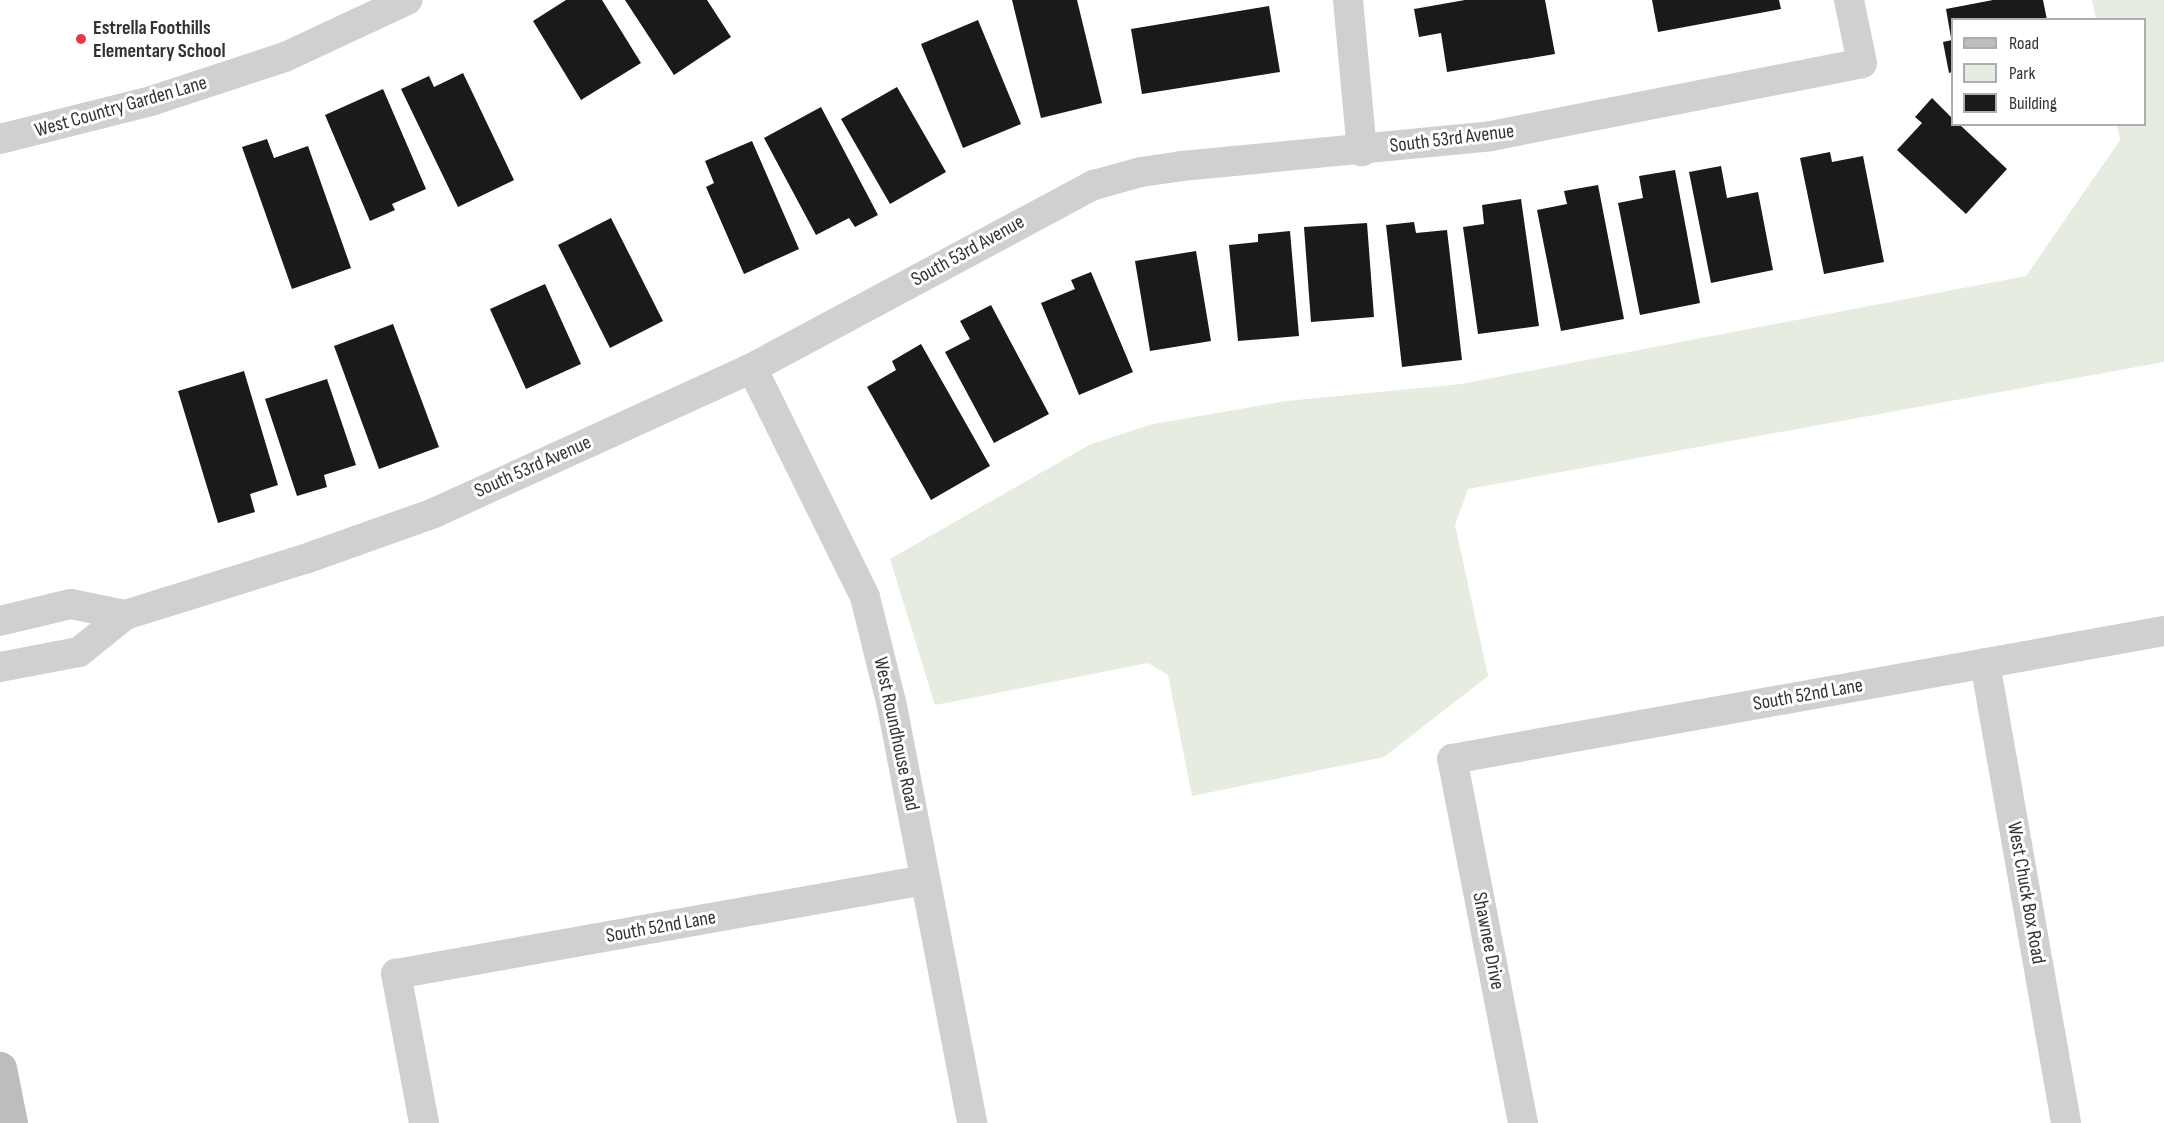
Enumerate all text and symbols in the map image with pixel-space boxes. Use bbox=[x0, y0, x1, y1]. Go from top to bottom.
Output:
place label: Estrella Foothills Elementary School bbox=[93, 16, 226, 63]
legend bbox=[1951, 18, 2146, 126]
marker: Estrella Foothills Elementary School bbox=[74, 32, 88, 46]
text: Road bbox=[2009, 33, 2039, 54]
text: Park bbox=[2009, 63, 2035, 84]
street label: West Country Garden Lane bbox=[32, 71, 210, 143]
text: Building bbox=[2009, 93, 2057, 114]
street label: South 53rd Avenue bbox=[1388, 119, 1516, 159]
street label: South 53rd Avenue bbox=[907, 210, 1029, 292]
street label: South 53rd Avenue bbox=[471, 431, 595, 503]
street label: West Roundhouse Road bbox=[868, 655, 924, 813]
street label: South 52nd Lane bbox=[1751, 674, 1865, 716]
street label: West Chuck Box Road bbox=[2002, 820, 2050, 966]
street label: Shawnee Drive bbox=[1467, 890, 1509, 992]
street label: South 52nd Lane bbox=[604, 906, 718, 948]

